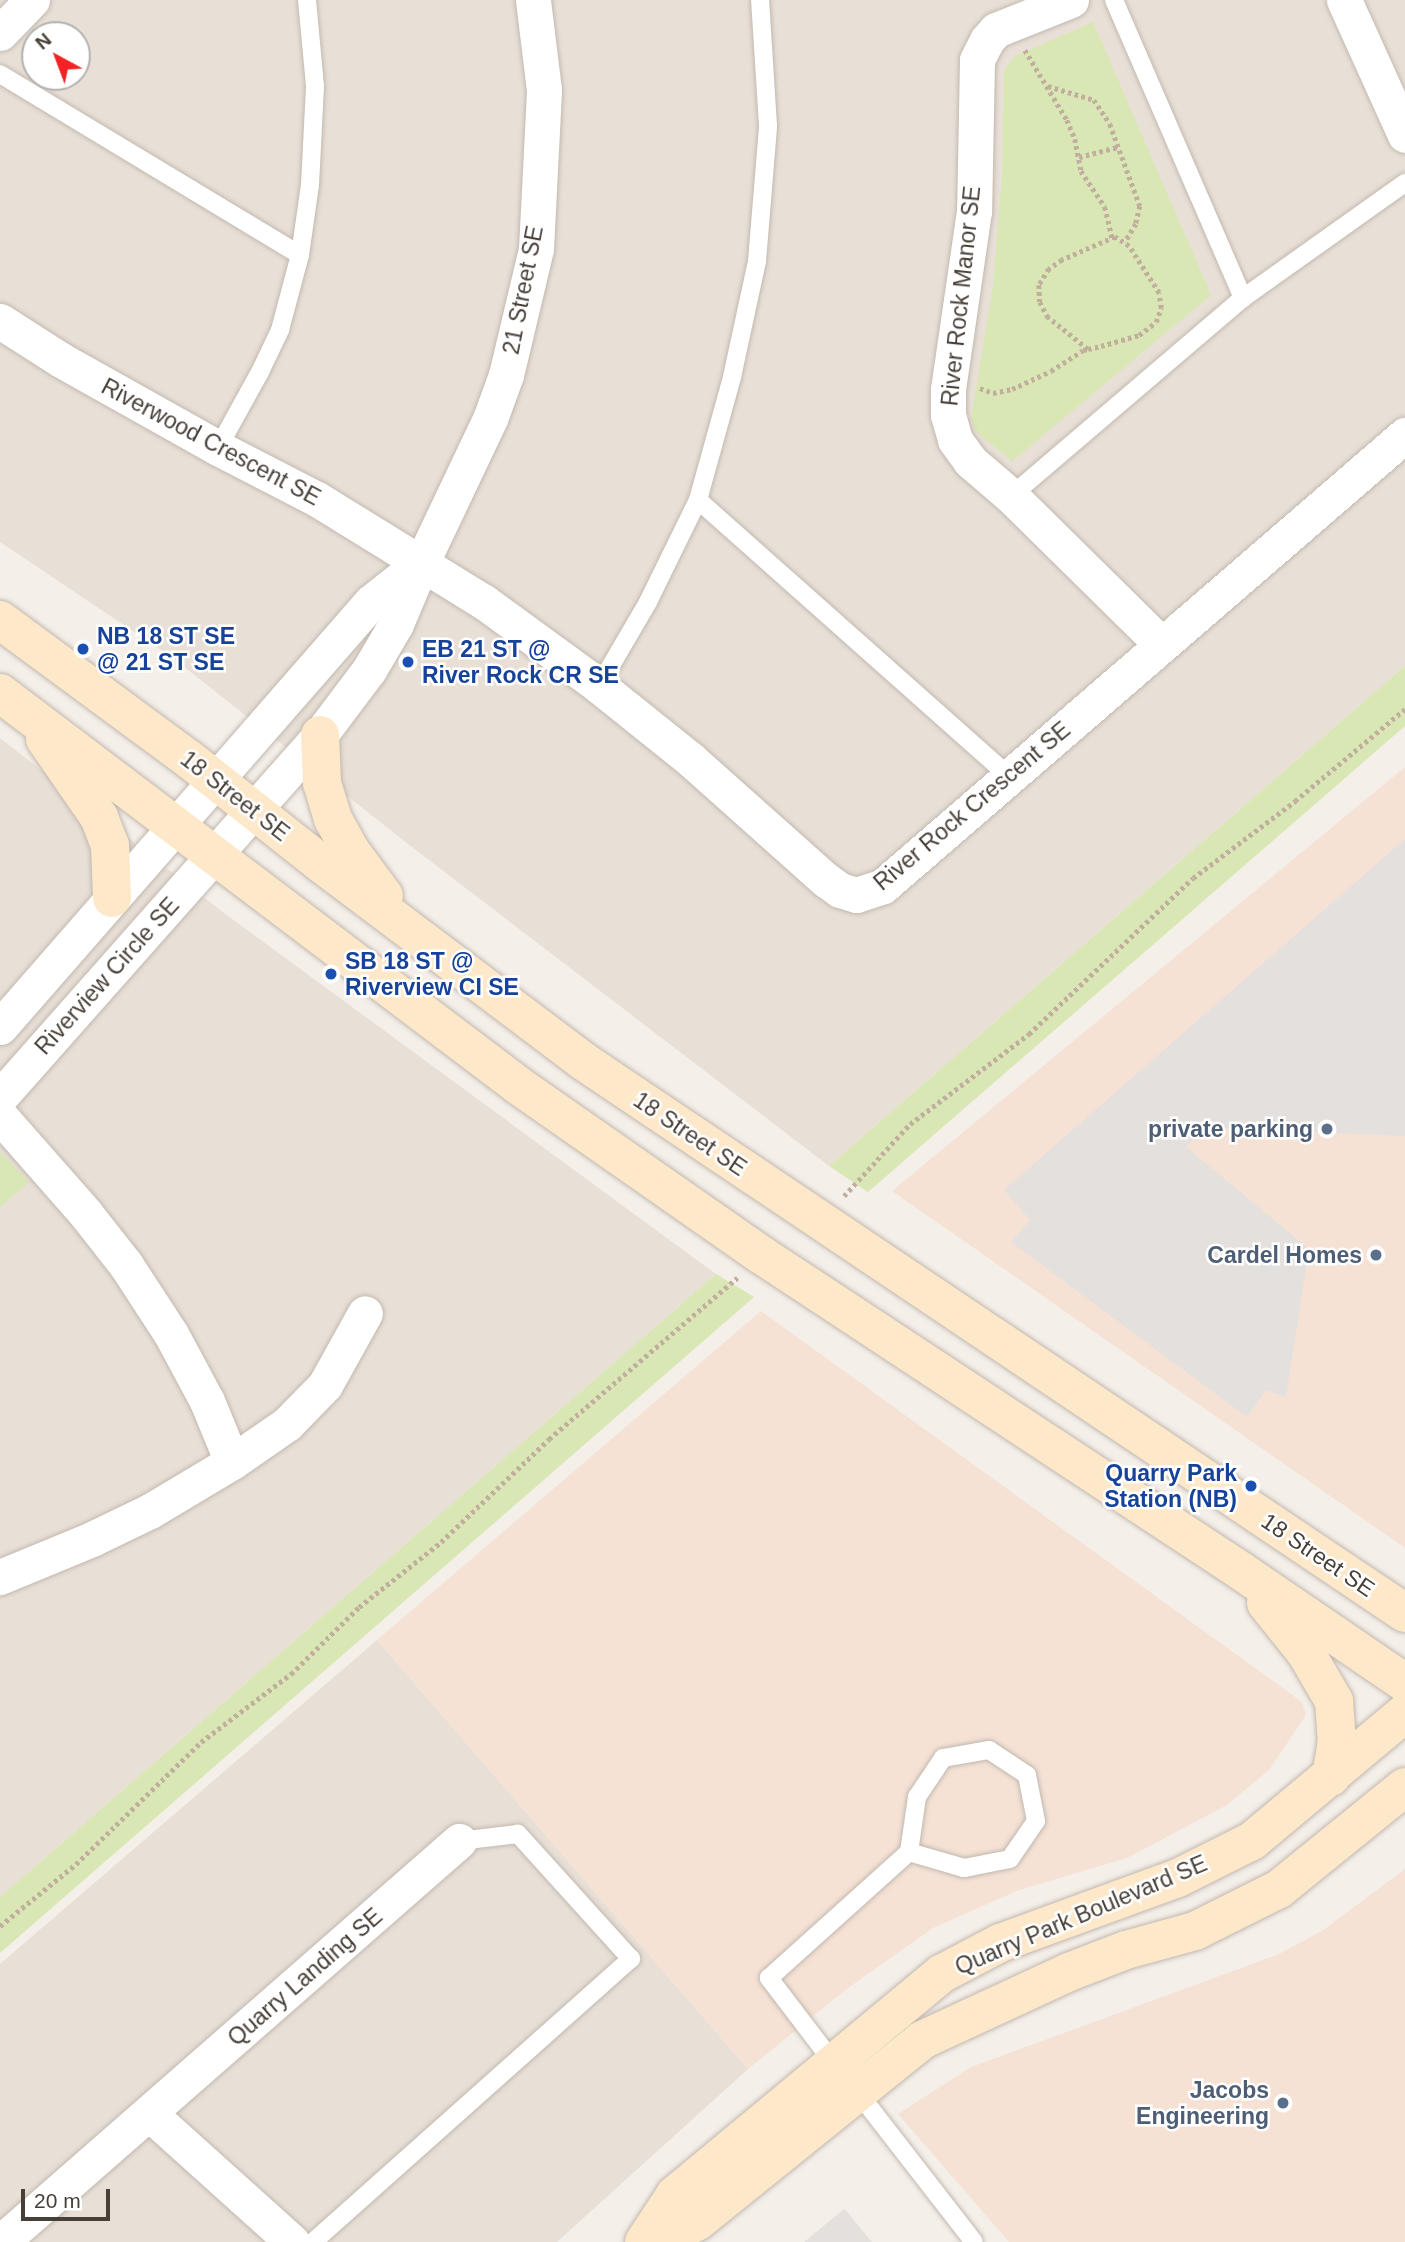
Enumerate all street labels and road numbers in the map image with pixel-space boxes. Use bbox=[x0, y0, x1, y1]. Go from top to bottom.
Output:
street label: River Rock Manor SE bbox=[936, 185, 986, 407]
street label: 21 Street SE bbox=[497, 223, 549, 357]
street label: Riverwood Crescent SE bbox=[97, 373, 325, 511]
street label: River Rock Crescent SE bbox=[868, 716, 1076, 896]
street label: 18 Street SE bbox=[175, 745, 295, 847]
street label: Riverview Circle SE bbox=[29, 892, 185, 1060]
street label: 18 Street SE bbox=[628, 1086, 752, 1182]
street label: 18 Street SE bbox=[1256, 1507, 1380, 1603]
street label: Quarry Park Boulevard SE bbox=[951, 1849, 1211, 1981]
street label: Quarry Landing SE bbox=[222, 1902, 388, 2052]

